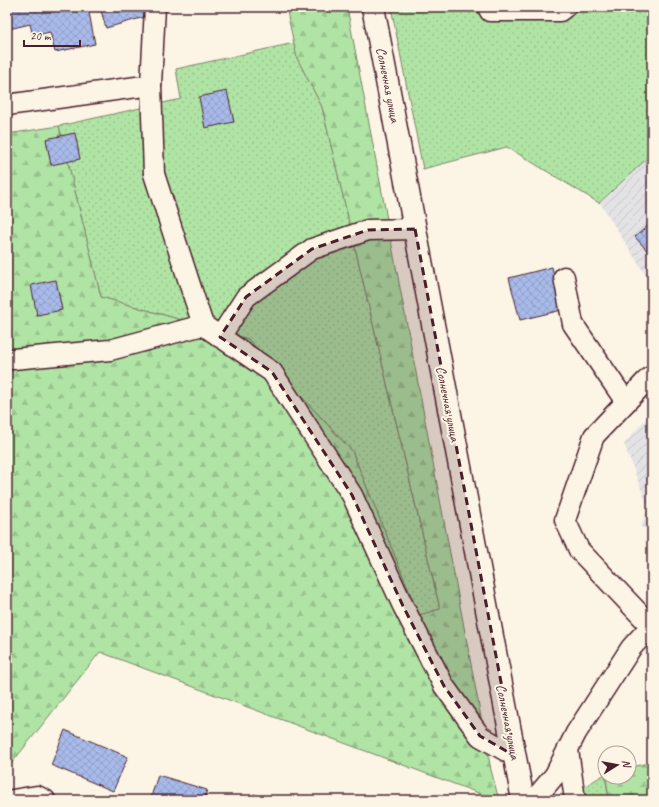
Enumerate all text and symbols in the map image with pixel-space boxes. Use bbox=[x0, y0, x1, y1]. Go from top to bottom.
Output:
scale bar bbox=[24, 22, 80, 48]
text: 20 m bbox=[30, 28, 52, 44]
street label: Солнечная улица bbox=[372, 46, 404, 125]
street label: Солнечная улица bbox=[432, 365, 464, 444]
street label: Солнечная улица bbox=[492, 683, 524, 762]
north arrow bbox=[597, 745, 637, 785]
text: N bbox=[619, 758, 635, 770]

